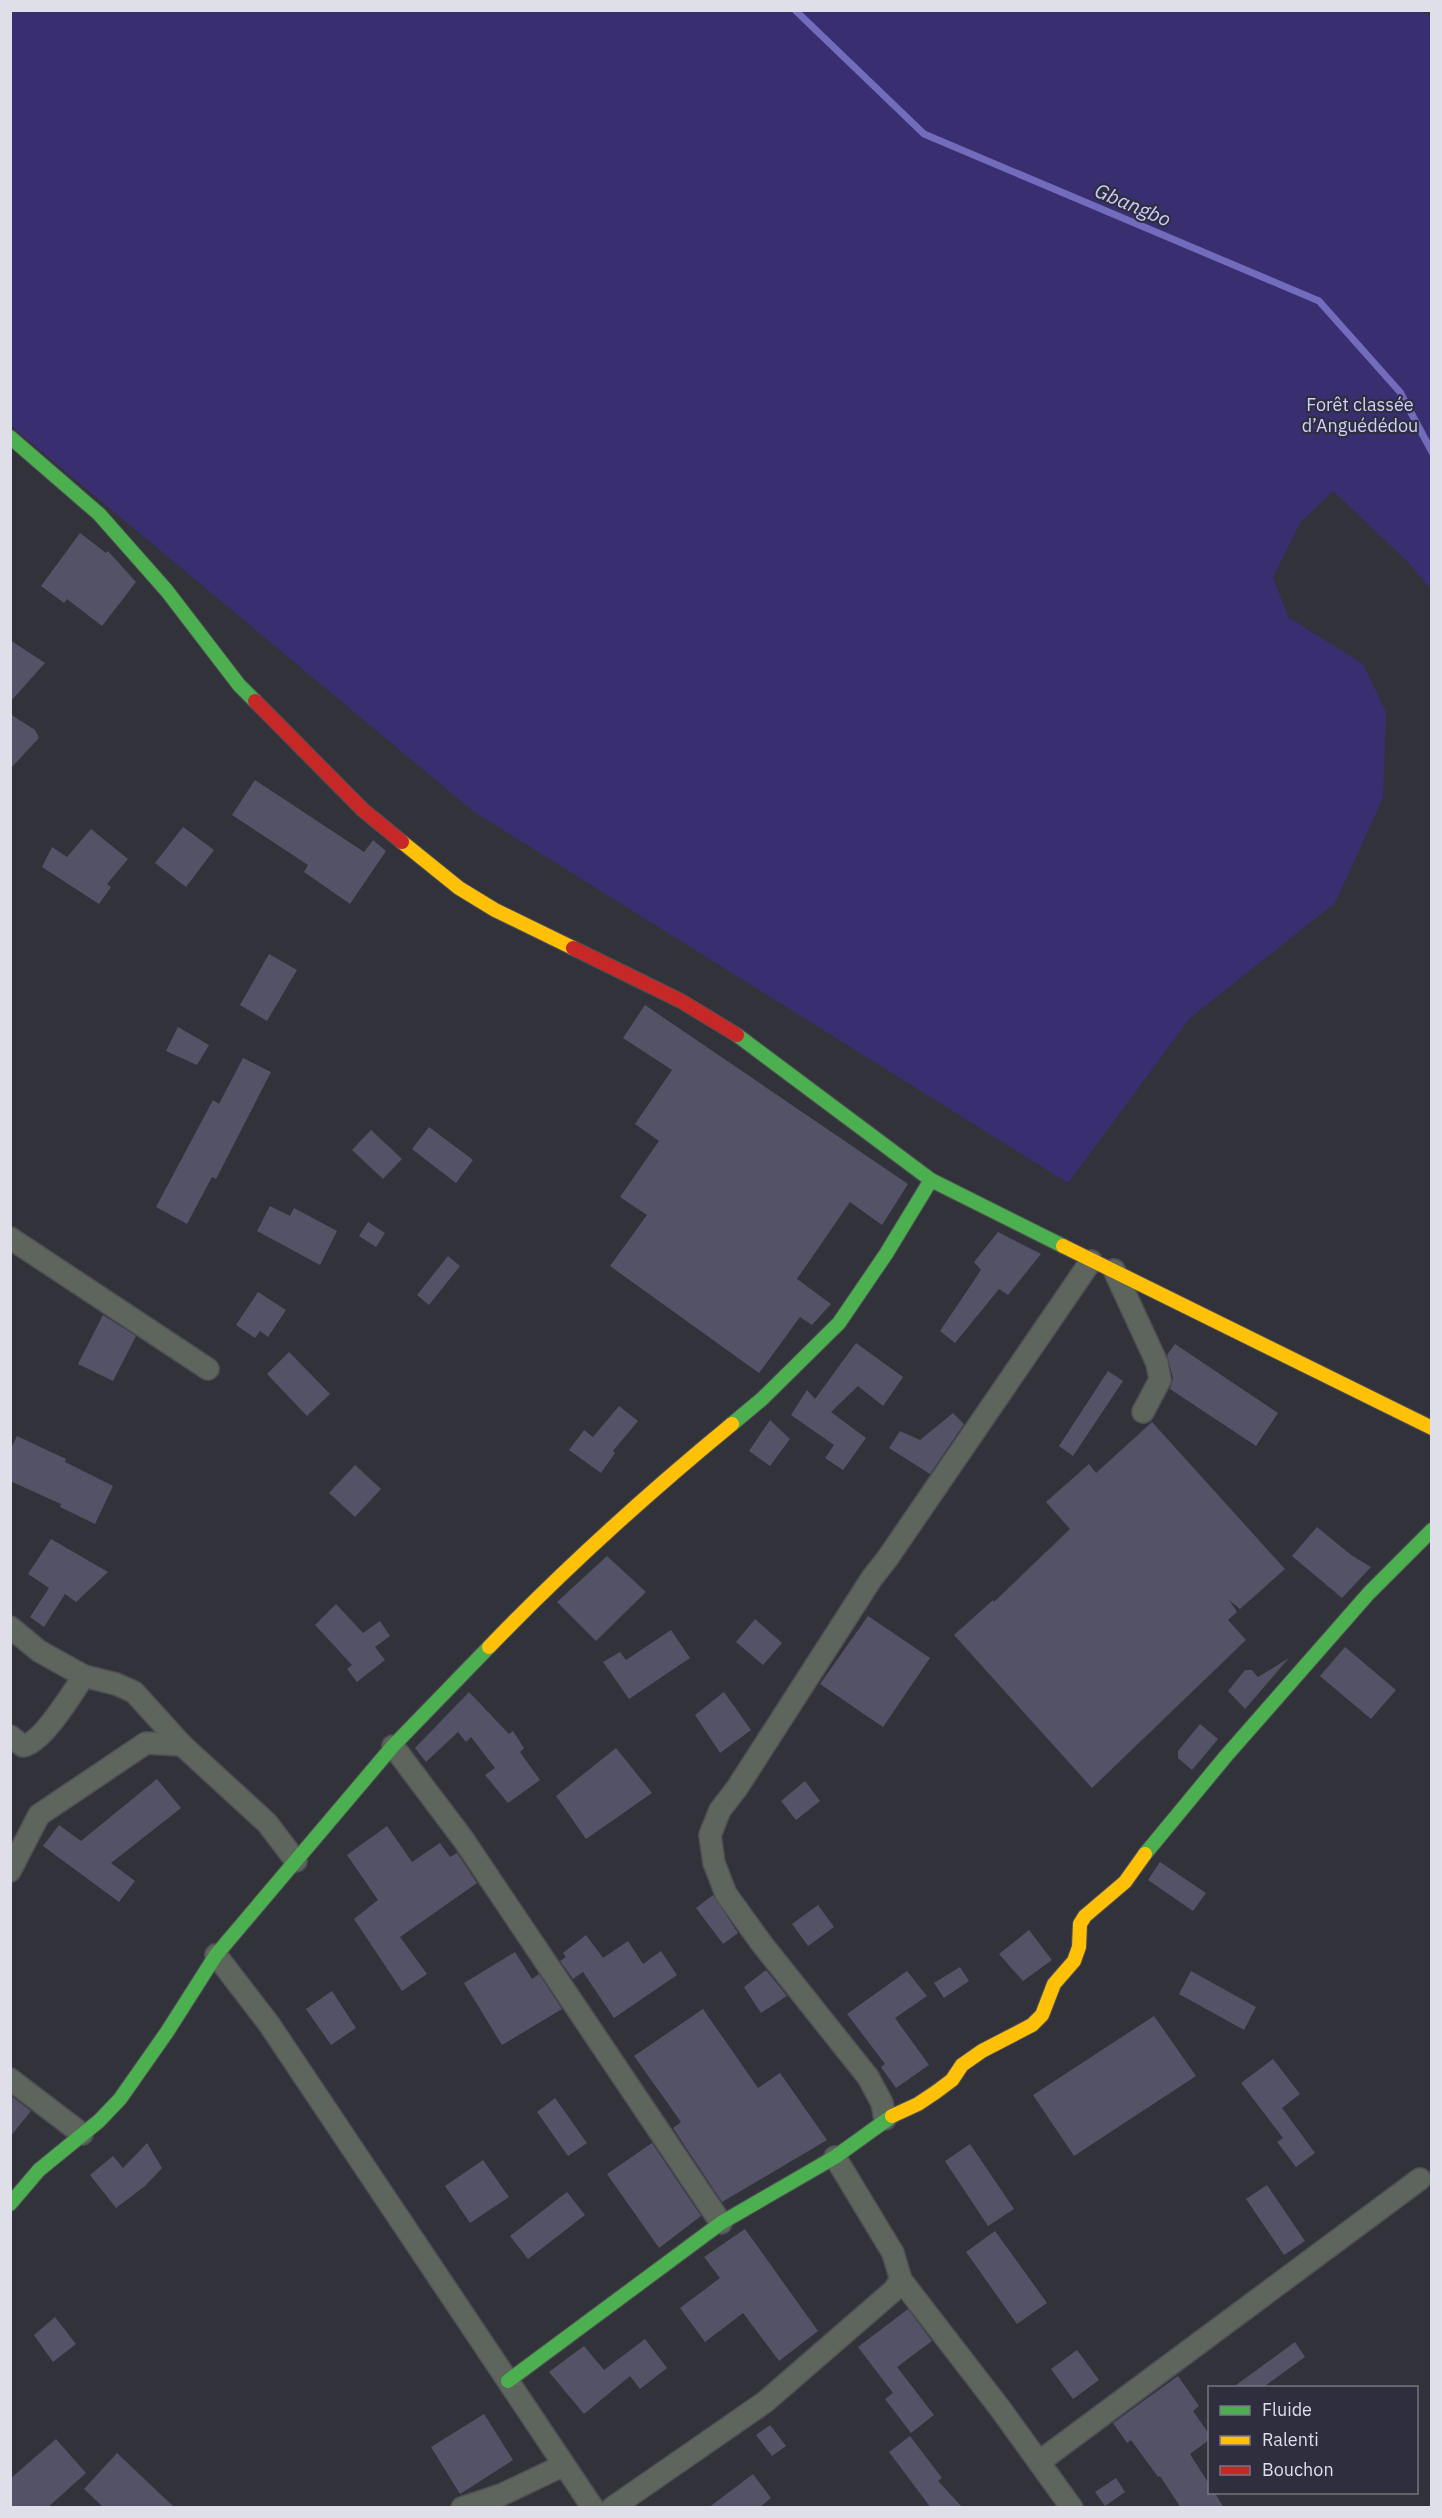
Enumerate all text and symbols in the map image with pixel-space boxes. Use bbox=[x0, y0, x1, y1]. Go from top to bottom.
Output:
water label: Gbangbo bbox=[1091, 176, 1175, 233]
park label: Forêt classée d’Anguédédou bbox=[1302, 393, 1418, 437]
legend bbox=[1208, 2386, 1418, 2494]
text: Fluide bbox=[1262, 2398, 1312, 2421]
text: Ralenti bbox=[1262, 2428, 1319, 2451]
text: Bouchon bbox=[1262, 2458, 1334, 2481]

